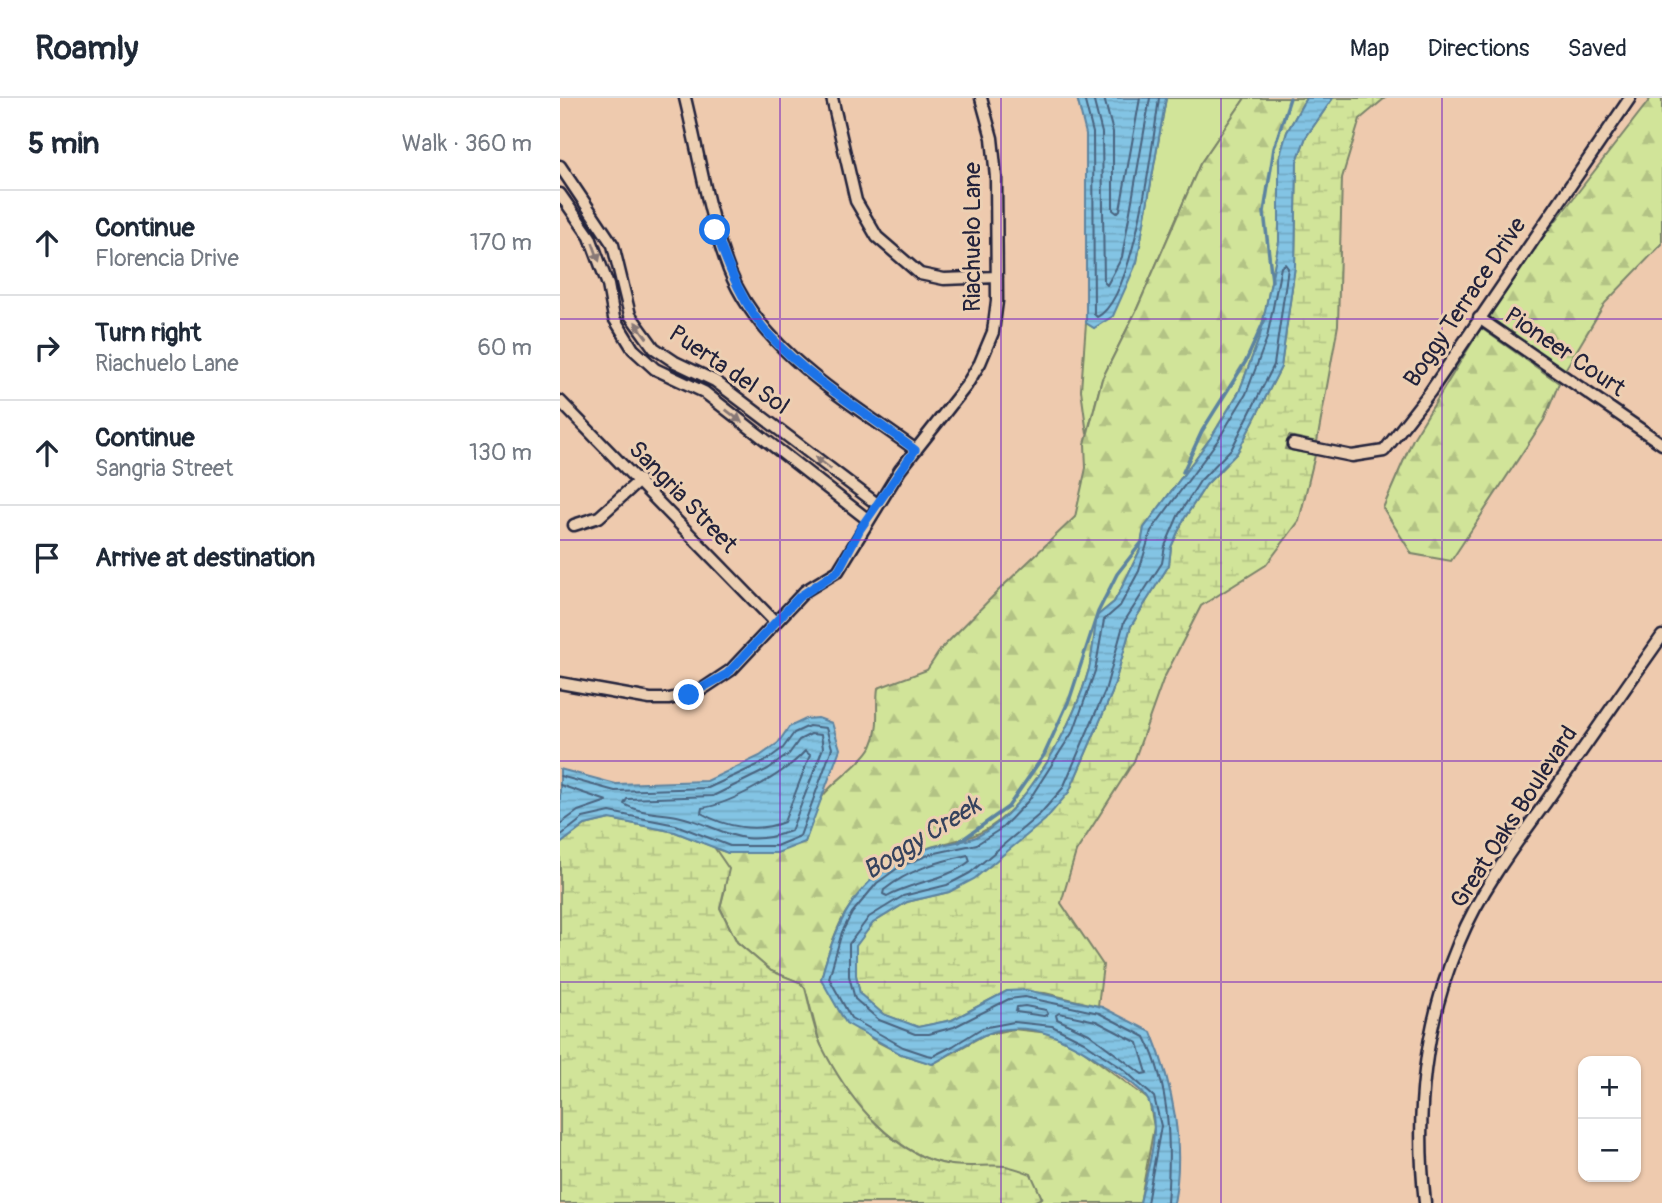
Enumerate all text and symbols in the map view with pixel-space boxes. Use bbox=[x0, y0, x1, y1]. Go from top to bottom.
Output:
text: Roamly bbox=[35, 28, 138, 69]
text: Map bbox=[1350, 34, 1390, 63]
text: Directions bbox=[1428, 34, 1529, 63]
text: Saved bbox=[1567, 34, 1627, 63]
text: 5 min bbox=[28, 125, 99, 162]
text: Walk · 360 m bbox=[402, 129, 532, 158]
street label: Riachuelo Lane bbox=[958, 162, 987, 312]
street label: Boggy Terrace Drive bbox=[1397, 211, 1533, 392]
text: Continue bbox=[95, 212, 195, 244]
route start bbox=[699, 214, 730, 245]
icon: ahead bbox=[28, 224, 66, 262]
text: 170 m bbox=[470, 228, 532, 257]
one-way arrow bbox=[591, 241, 602, 262]
text: Florencia Drive bbox=[95, 244, 239, 273]
street label: Pioneer Court bbox=[1499, 301, 1631, 403]
text: Turn right bbox=[95, 317, 201, 349]
street label: Puerta del Sol bbox=[663, 319, 795, 421]
one-way arrow bbox=[633, 321, 648, 339]
icon: right bbox=[28, 329, 66, 367]
text: 60 m bbox=[477, 333, 532, 362]
text: Riachuelo Lane bbox=[95, 349, 239, 378]
one-way arrow bbox=[725, 408, 743, 422]
text: Continue bbox=[95, 422, 195, 454]
icon: ahead bbox=[28, 434, 66, 472]
street label: Sangria Street bbox=[622, 435, 744, 559]
text: 130 m bbox=[469, 438, 532, 467]
text: Sangria Street bbox=[95, 454, 233, 483]
one-way arrow bbox=[814, 456, 832, 470]
icon: arrive bbox=[28, 539, 66, 577]
text: Arrive at destination bbox=[95, 542, 315, 574]
route end bbox=[673, 679, 704, 710]
street label: Great Oaks Boulevard bbox=[1444, 720, 1584, 914]
water label: Boggy Creek bbox=[857, 788, 989, 887]
map controls bbox=[1578, 1056, 1641, 1182]
button: + bbox=[1578, 1056, 1641, 1119]
button: − bbox=[1578, 1119, 1641, 1182]

